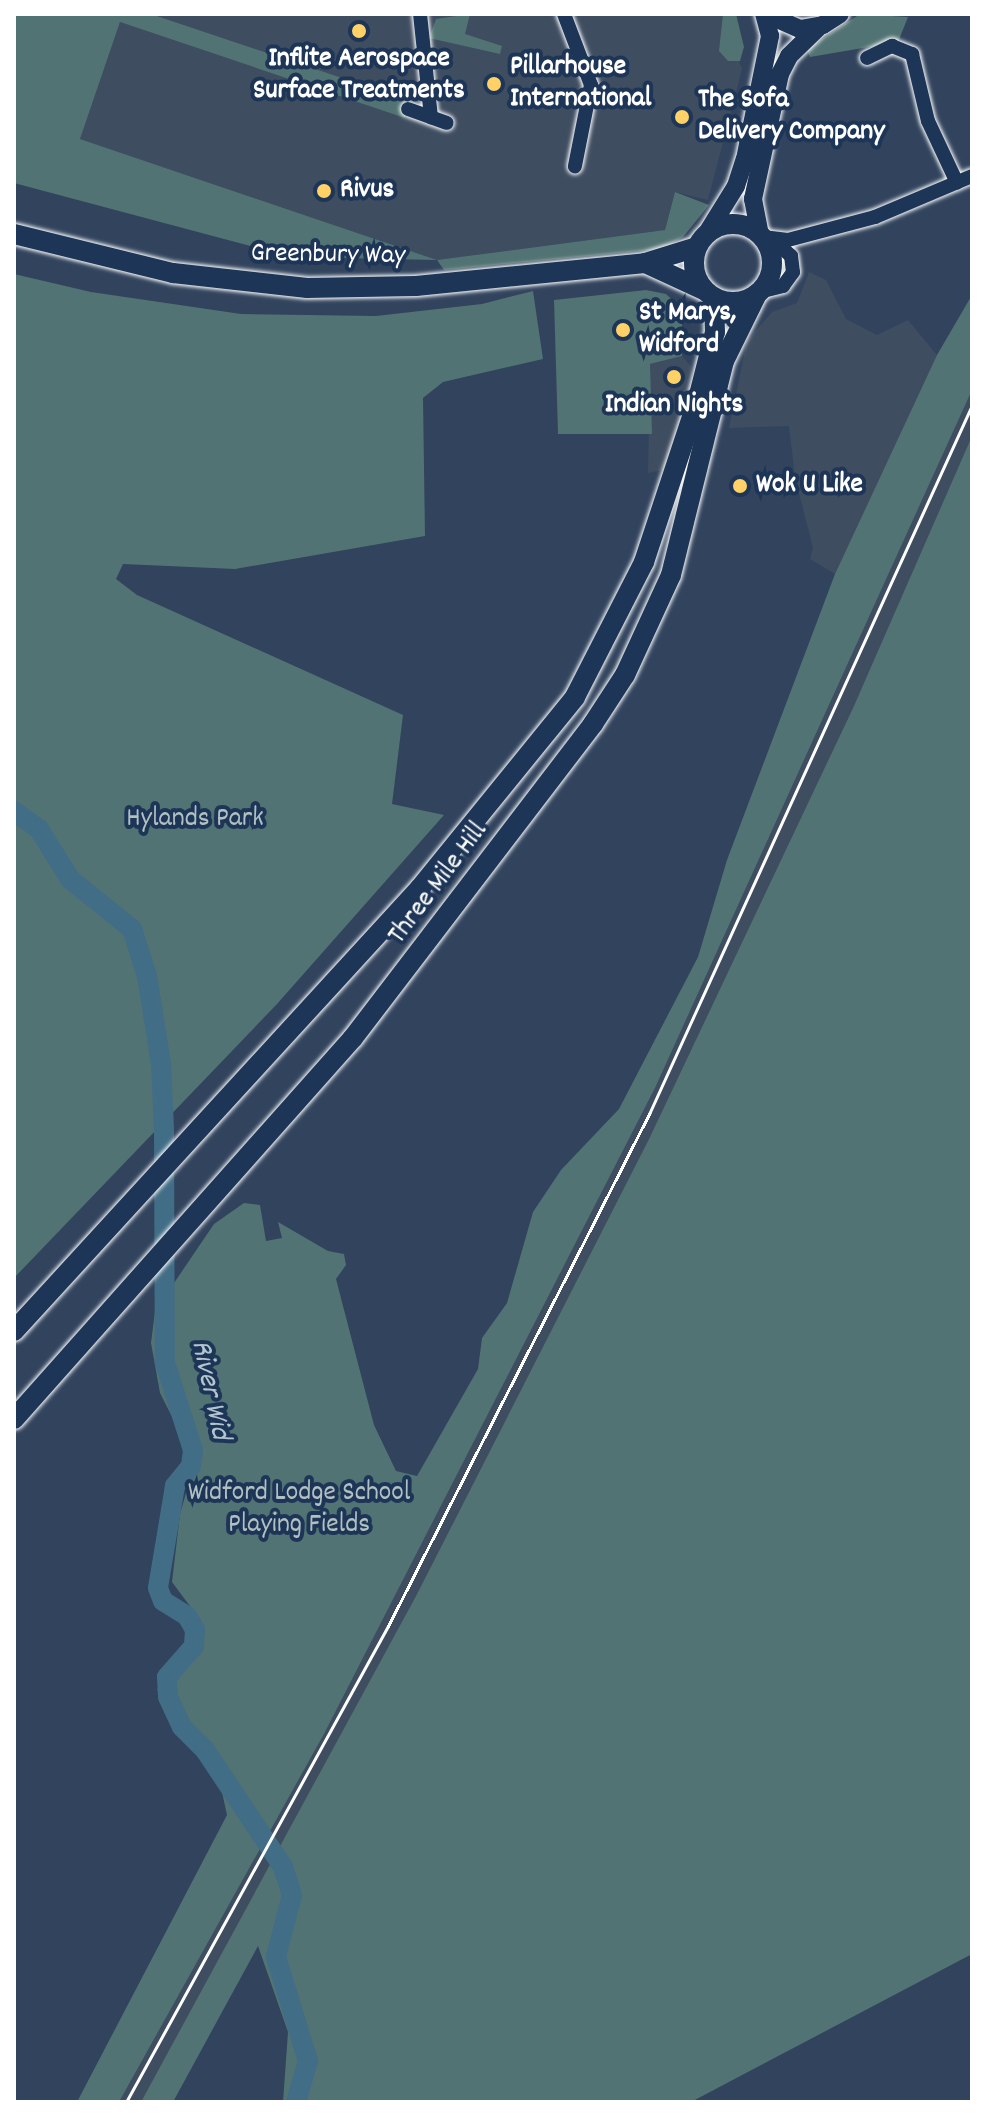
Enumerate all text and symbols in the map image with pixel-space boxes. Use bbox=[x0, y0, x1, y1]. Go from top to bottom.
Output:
marker: Inflite Aerospace Surface Treatments bbox=[350, 22, 368, 40]
place label: Inflite Aerospace Surface Treatments bbox=[253, 43, 465, 109]
place label: Pillarhouse International bbox=[510, 51, 651, 117]
marker: Pillarhouse International bbox=[485, 75, 503, 93]
place label: The Sofa Delivery Company bbox=[698, 84, 885, 150]
marker: The Sofa Delivery Company bbox=[673, 108, 691, 126]
place label: Rivus bbox=[340, 174, 394, 208]
marker: Rivus bbox=[315, 182, 333, 200]
street label: Greenbury Way bbox=[250, 238, 406, 274]
place label: St Marys, Widford bbox=[639, 297, 736, 363]
marker: St Marys, Widford bbox=[614, 321, 632, 339]
marker: Indian Nights bbox=[665, 368, 683, 386]
place label: Indian Nights bbox=[605, 389, 743, 423]
place label: Wok U Like bbox=[756, 469, 863, 503]
marker: Wok U Like bbox=[731, 477, 749, 495]
park label: Hylands Park bbox=[126, 803, 264, 837]
street label: Three Mile Hill bbox=[382, 816, 496, 952]
water label: River Wid bbox=[180, 1337, 236, 1443]
park label: Widford Lodge School Playing Fields bbox=[188, 1477, 410, 1543]

